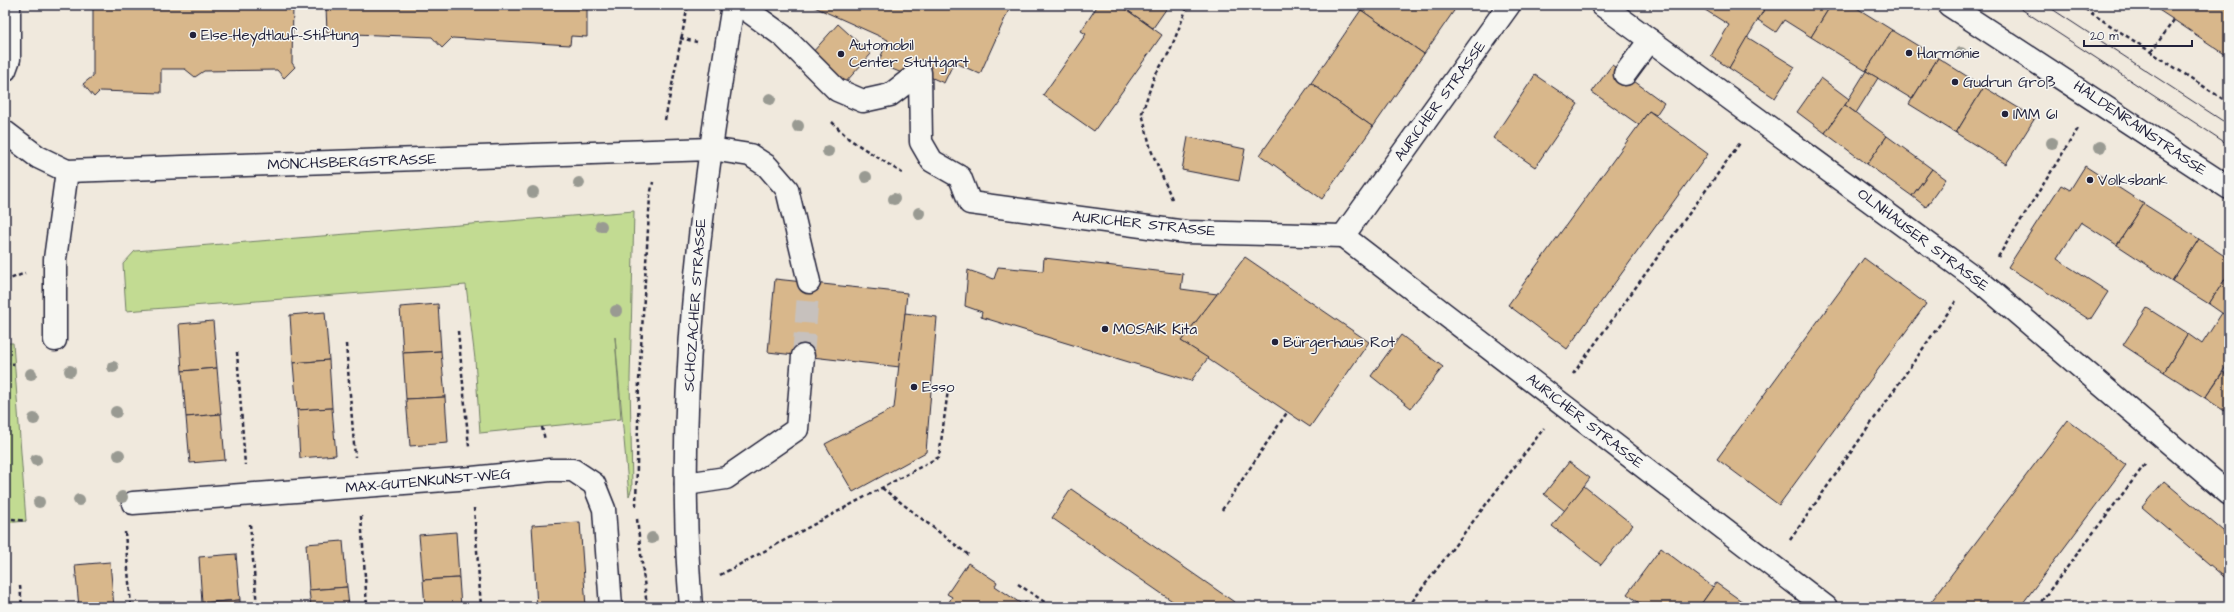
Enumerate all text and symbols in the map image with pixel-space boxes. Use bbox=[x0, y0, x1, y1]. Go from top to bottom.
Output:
scale bar bbox=[2084, 22, 2192, 48]
place label: Else-Heydtlauf-Stiftung bbox=[201, 25, 359, 47]
text: 20 m bbox=[2090, 28, 2119, 45]
marker: Else-Heydtlauf-Stiftung bbox=[188, 30, 198, 40]
place label: Automobil Center Stuttgart bbox=[849, 35, 969, 74]
street label: AURICHER STRASSE bbox=[1389, 37, 1491, 165]
place label: Harmonie bbox=[1917, 43, 1980, 64]
marker: Harmonie bbox=[1904, 48, 1914, 58]
marker: Automobil Center Stuttgart bbox=[836, 49, 846, 59]
place label: Gudrun Groß bbox=[1963, 72, 2056, 93]
street label: HALDENRAINSTRASSE bbox=[2069, 76, 2211, 181]
marker: Gudrun Groß bbox=[1950, 77, 1960, 87]
place label: IMM 61 bbox=[2013, 104, 2057, 125]
marker: IMM 61 bbox=[2000, 109, 2010, 119]
street label: MÖNCHSBERGSTRASSE bbox=[267, 149, 437, 175]
place label: Volksbank bbox=[2098, 170, 2168, 191]
marker: Volksbank bbox=[2085, 175, 2095, 185]
street label: OLNHAUSER STRASSE bbox=[1853, 184, 1993, 296]
street label: AURICHER STRASSE bbox=[1071, 206, 1217, 242]
street label: SCHOZACHER STRASSE bbox=[678, 218, 712, 392]
place label: MOSAIK Kita bbox=[1113, 319, 1197, 340]
marker: MOSAIK Kita bbox=[1100, 324, 1110, 334]
place label: Bürgerhaus Rot bbox=[1283, 332, 1395, 354]
marker: Bürgerhaus Rot bbox=[1270, 337, 1280, 347]
street label: AURICHER STRASSE bbox=[1522, 368, 1648, 474]
place label: Esso bbox=[922, 377, 955, 398]
marker: Esso bbox=[909, 382, 919, 392]
street label: MAX-GUTENKUNST-WEG bbox=[344, 463, 512, 499]

